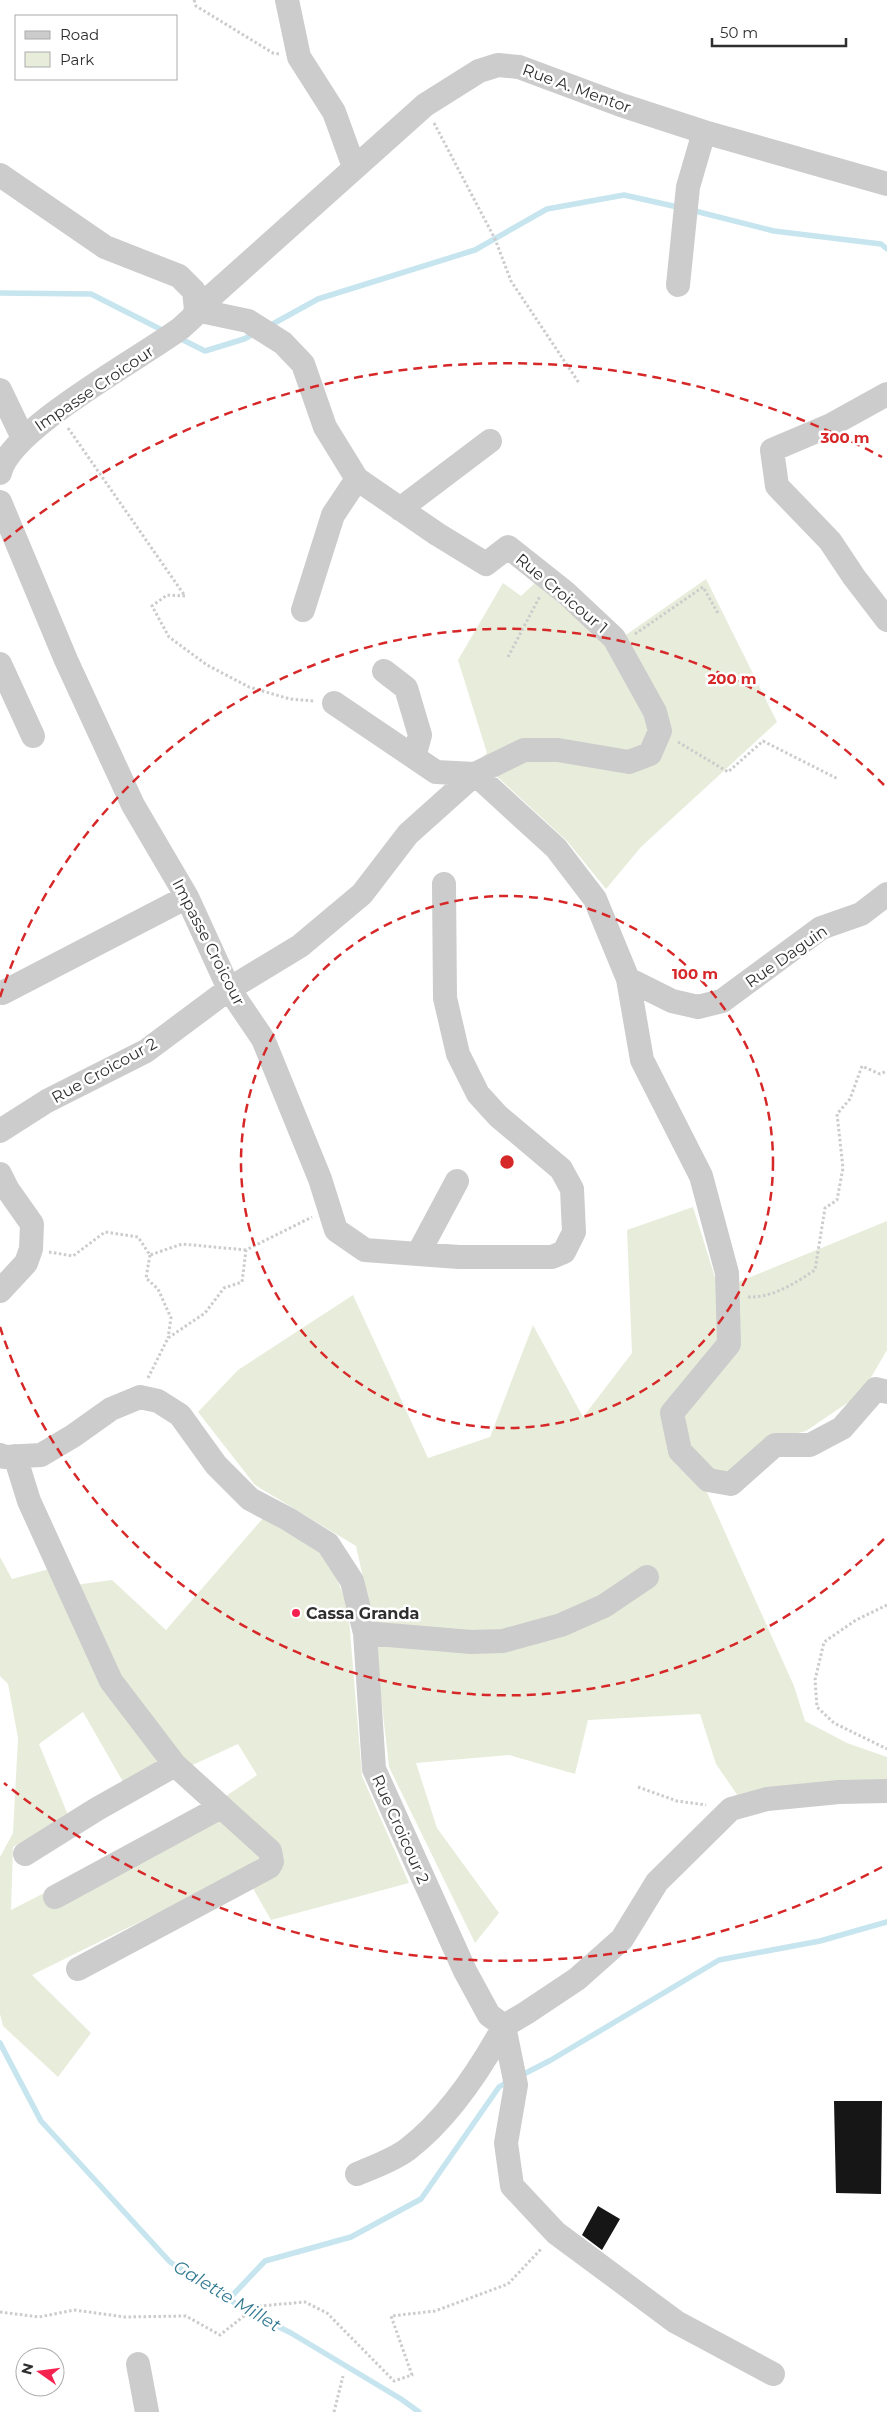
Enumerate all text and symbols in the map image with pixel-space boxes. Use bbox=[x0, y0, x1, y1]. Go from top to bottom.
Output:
legend bbox=[15, 15, 178, 80]
scale bar bbox=[712, 15, 846, 47]
text: 50 m bbox=[720, 23, 758, 42]
text: Road bbox=[60, 25, 99, 44]
text: Park bbox=[60, 50, 94, 69]
street label: Rue A. Mentor bbox=[520, 60, 634, 117]
street label: Impasse Croicour bbox=[31, 342, 157, 435]
text: 300 m bbox=[819, 428, 870, 447]
street label: Rue Croicour 1 bbox=[512, 549, 611, 637]
text: 200 m bbox=[707, 669, 757, 688]
street label: Impasse Croicour bbox=[168, 876, 249, 1009]
street label: Rue Daguin bbox=[742, 921, 831, 992]
text: 100 m bbox=[672, 964, 718, 983]
street label: Rue Croicour 2 bbox=[48, 1034, 160, 1107]
centre of rings bbox=[498, 1153, 516, 1171]
place label: Cassa Granda bbox=[306, 1604, 419, 1623]
marker: Cassa Granda bbox=[290, 1607, 302, 1619]
street label: Rue Croicour 2 bbox=[368, 1772, 433, 1887]
water label: Galette Millet bbox=[169, 2255, 285, 2337]
north arrow bbox=[15, 2347, 65, 2397]
text: N bbox=[17, 2361, 37, 2377]

